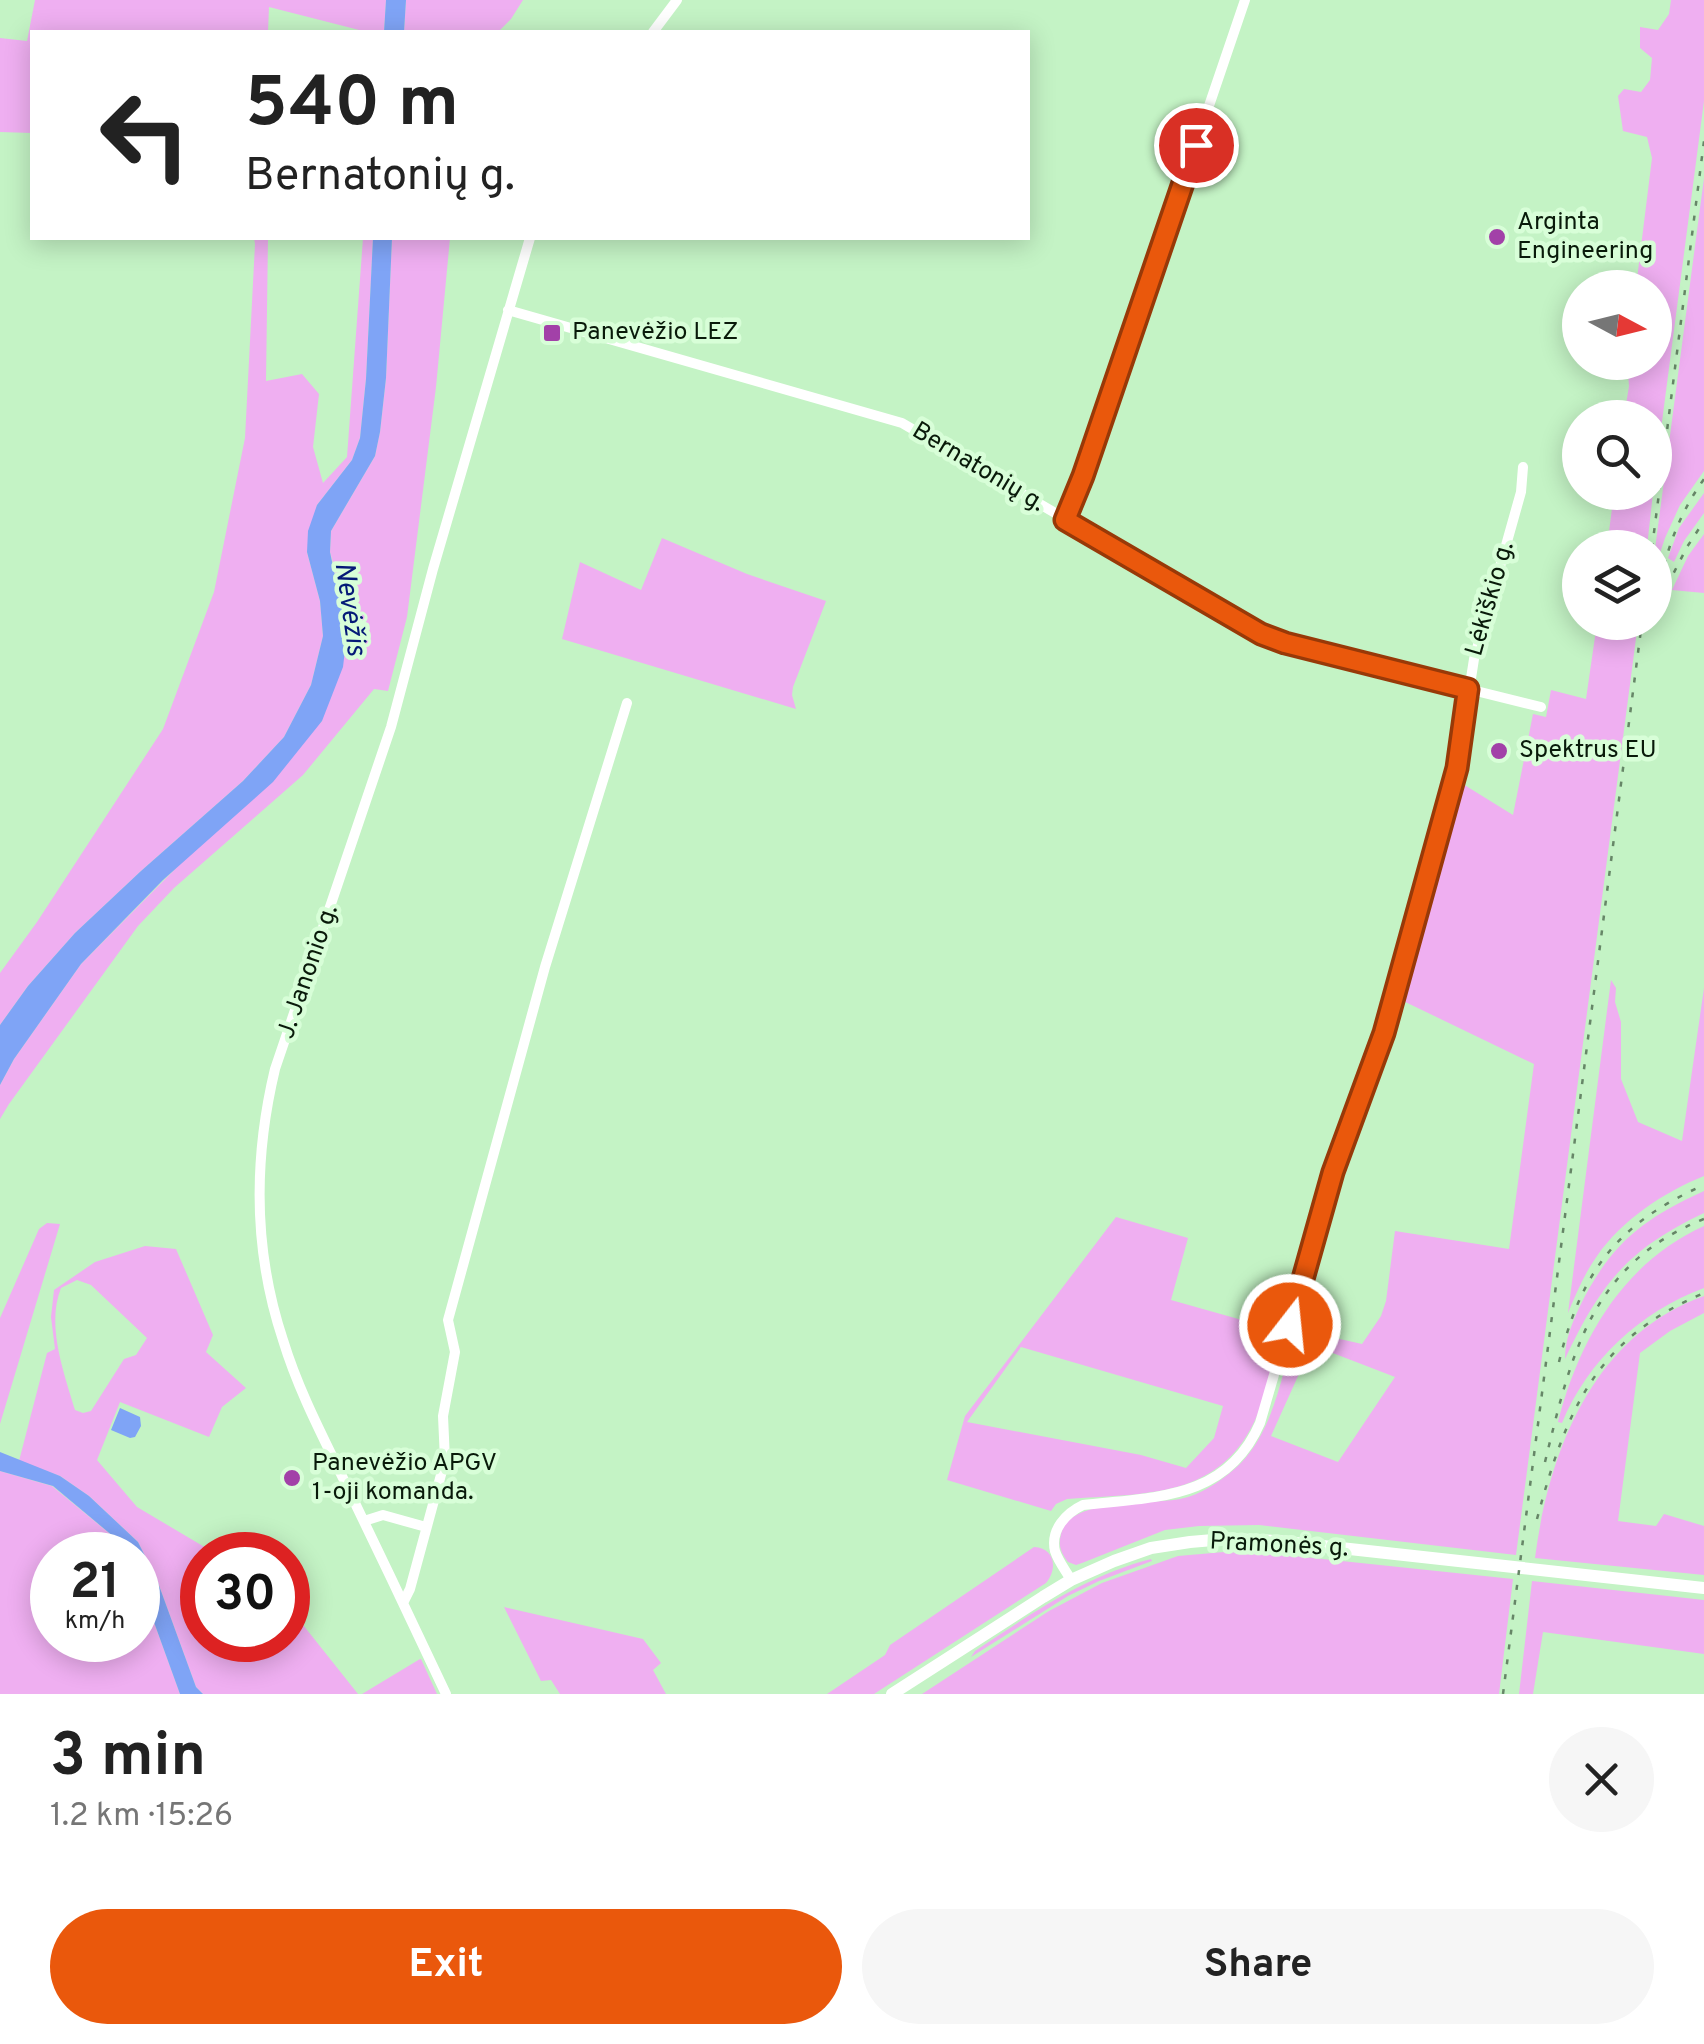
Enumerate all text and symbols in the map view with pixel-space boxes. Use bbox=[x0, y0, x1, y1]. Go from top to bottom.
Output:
text: 540 m bbox=[245, 62, 459, 151]
icon: left bbox=[80, 70, 210, 200]
pin bbox=[1154, 103, 1239, 188]
icon: arrive bbox=[1169, 118, 1224, 173]
text: Bernatonių g. bbox=[245, 149, 515, 206]
place label: Arginta Engineering bbox=[1517, 207, 1653, 268]
marker: Arginta Engineering bbox=[1486, 226, 1508, 248]
north arrow bbox=[1562, 270, 1672, 380]
map controls bbox=[1562, 270, 1672, 640]
place label: Panevėžio LEZ bbox=[572, 317, 739, 349]
marker: Panevėžio LEZ bbox=[541, 322, 563, 344]
button: search bbox=[1562, 400, 1672, 510]
street label: Bernatonių g. bbox=[905, 416, 1051, 520]
button: layers bbox=[1562, 530, 1672, 640]
street label: Lėkiškio g. bbox=[1459, 538, 1523, 660]
water label: Nevėžis bbox=[325, 560, 373, 659]
place label: Spektrus EU bbox=[1519, 735, 1657, 767]
marker: Spektrus EU bbox=[1488, 740, 1510, 762]
street label: J. Janonio g. bbox=[271, 901, 347, 1043]
position arrow bbox=[1238, 1273, 1342, 1377]
place label: Panevėžio APGV 1-oji komanda. bbox=[312, 1448, 497, 1509]
marker: Panevėžio APGV 1-oji komanda. bbox=[281, 1467, 303, 1489]
street label: Pramonės g. bbox=[1209, 1526, 1349, 1566]
speed limit sign: 30 bbox=[180, 1532, 310, 1662]
text: 21 bbox=[70, 1553, 120, 1616]
text: km/h bbox=[65, 1606, 125, 1638]
text: 3 min bbox=[50, 1721, 206, 1797]
button: close bbox=[1549, 1727, 1654, 1832]
text: 1.2 km · 15:26 bbox=[50, 1797, 233, 1837]
button: Exit bbox=[50, 1909, 842, 2024]
button: Share bbox=[862, 1909, 1654, 2024]

